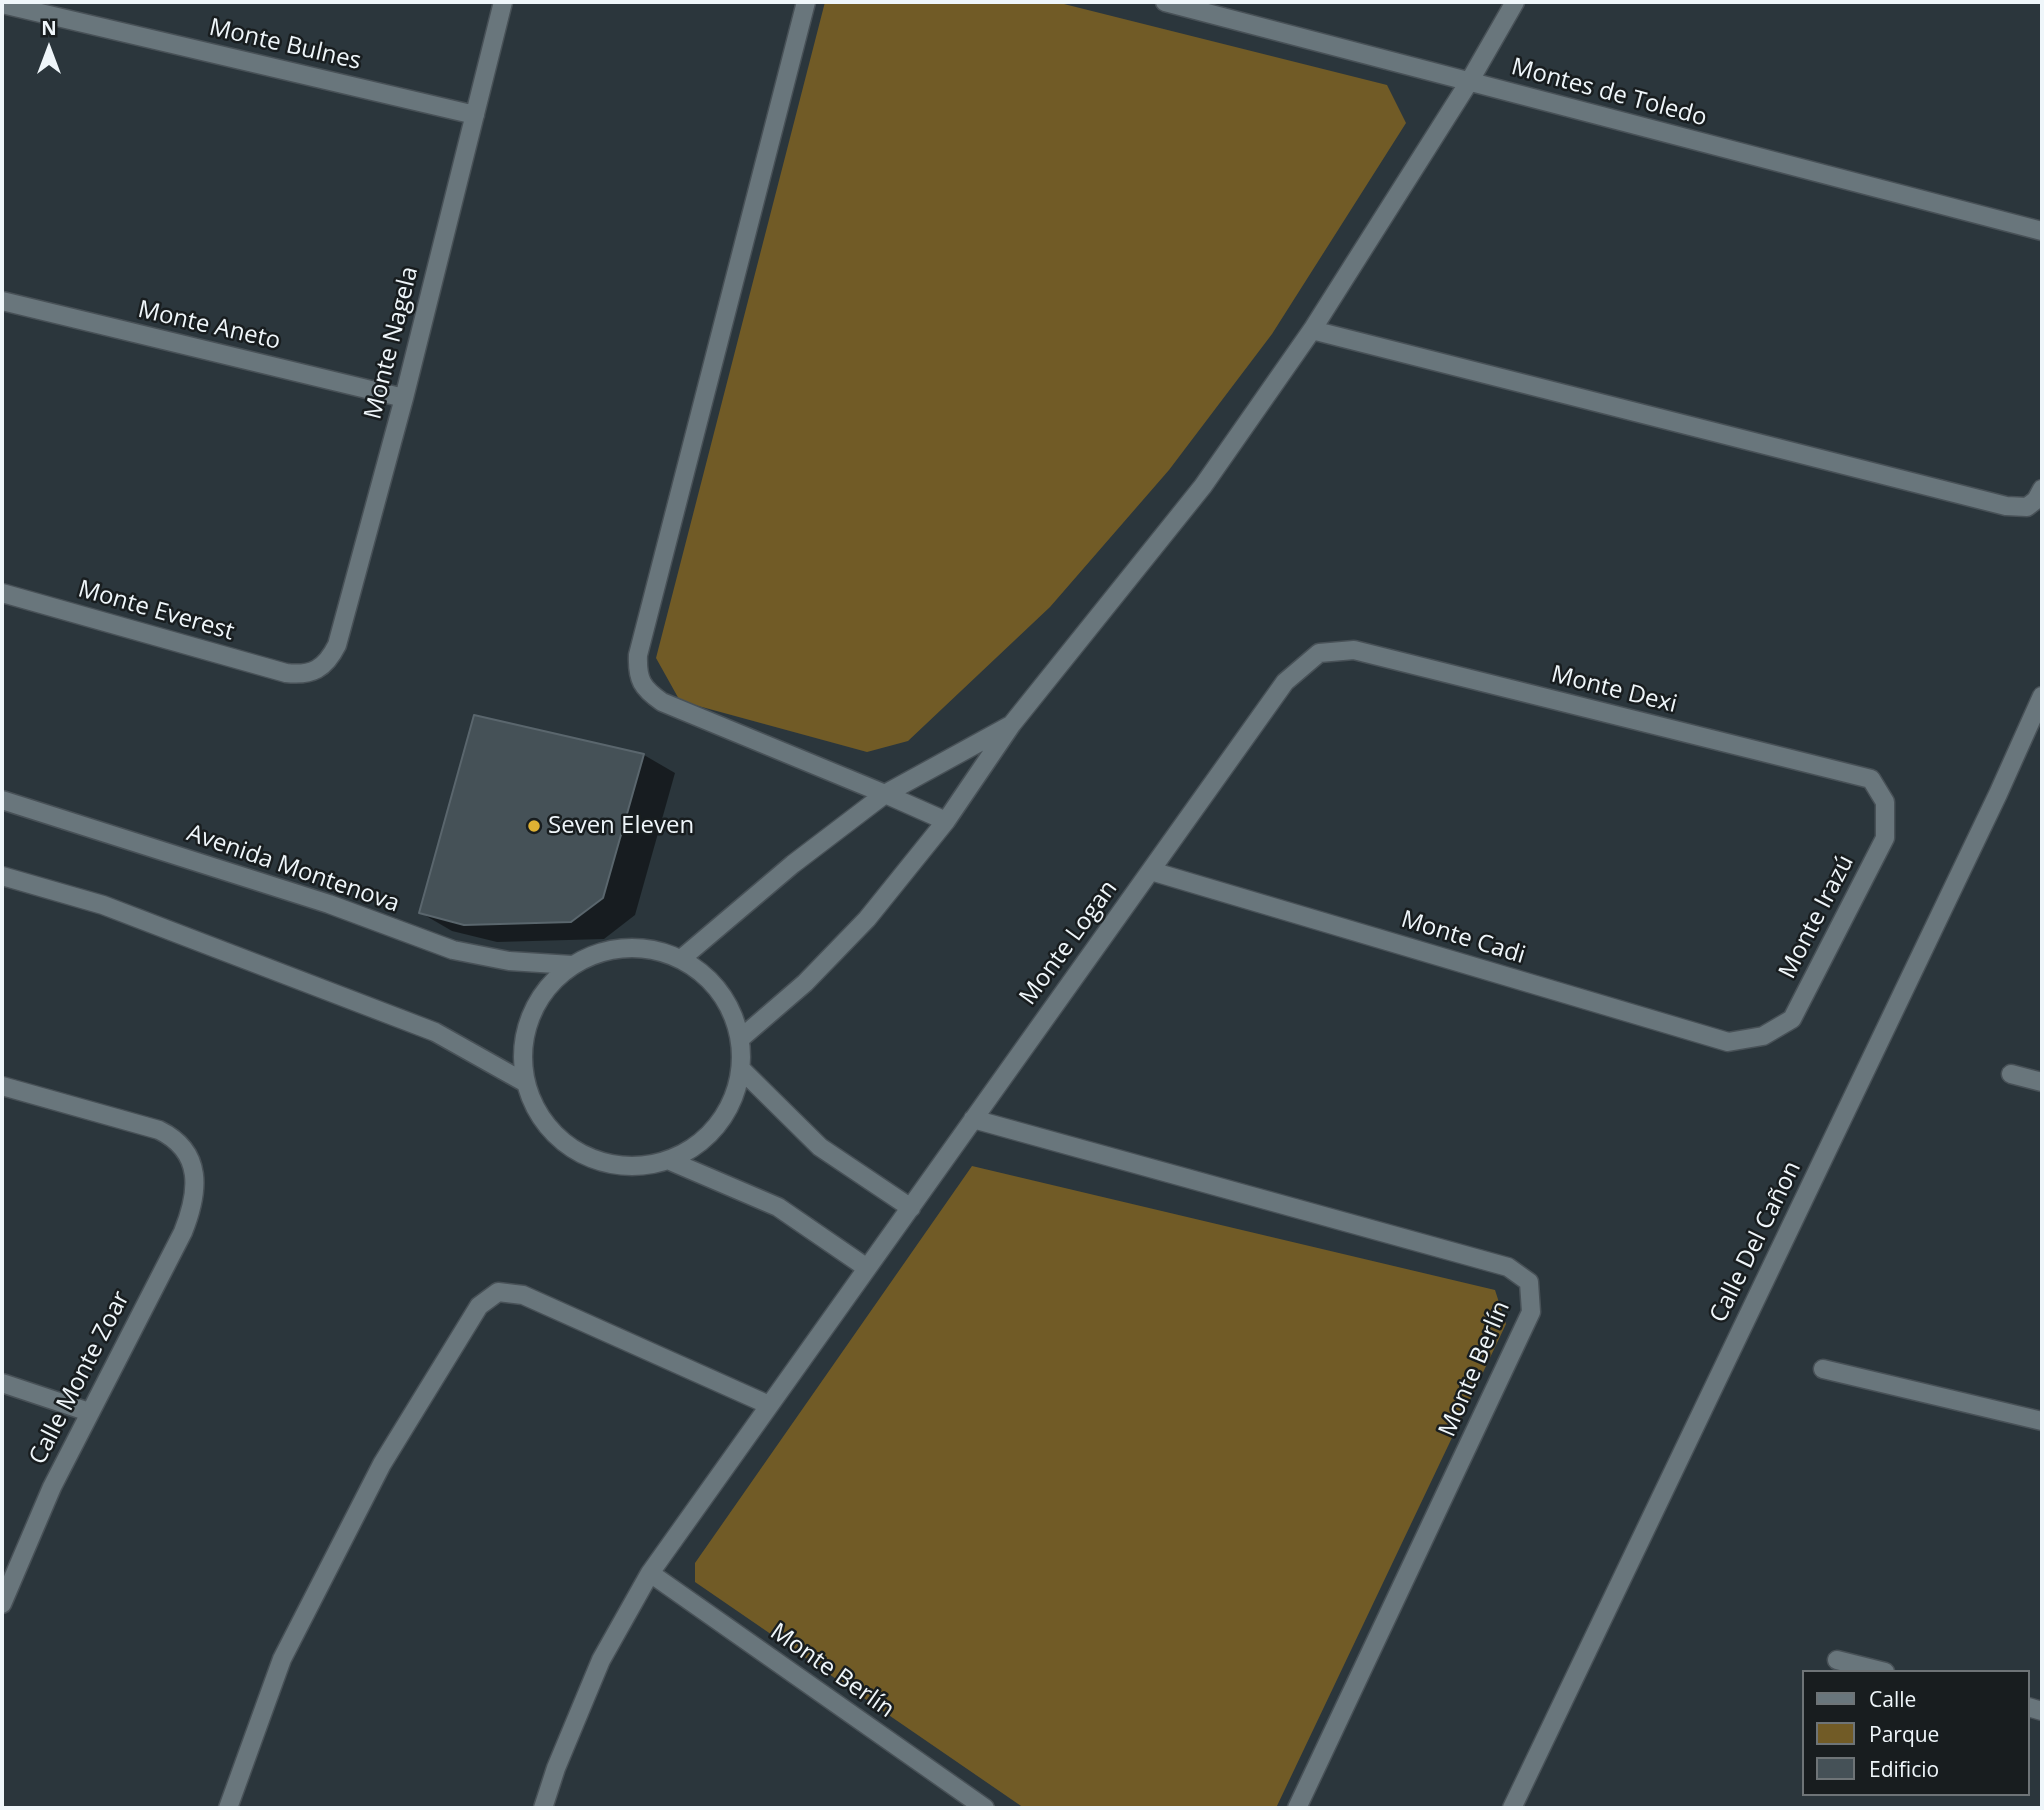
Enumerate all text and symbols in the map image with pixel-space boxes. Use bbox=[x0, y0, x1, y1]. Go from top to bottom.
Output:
north arrow bbox=[14, 14, 84, 84]
street label: Monte Bulnes bbox=[206, 14, 364, 76]
text: N bbox=[41, 15, 57, 41]
street label: Montes de Toledo bbox=[1508, 53, 1710, 133]
street label: Monte Nagela bbox=[359, 264, 425, 422]
street label: Monte Aneto bbox=[135, 296, 283, 356]
street label: Monte Everest bbox=[75, 575, 237, 647]
street label: Monte Dexi bbox=[1548, 660, 1680, 720]
place label: Seven Eleven bbox=[548, 812, 694, 840]
marker: Seven Eleven bbox=[526, 818, 542, 834]
street label: Avenida Montenova bbox=[183, 819, 403, 919]
street label: Monte Irazú bbox=[1774, 850, 1860, 984]
street label: Monte Logan bbox=[1014, 875, 1124, 1011]
street label: Monte Cadi bbox=[1397, 905, 1529, 971]
street label: Calle Del Cañon bbox=[1705, 1157, 1807, 1327]
street label: Calle Monte Zoar bbox=[24, 1287, 136, 1469]
street label: Monte Berlín bbox=[1433, 1297, 1517, 1441]
street label: Monte Berlín bbox=[765, 1618, 899, 1724]
legend bbox=[1802, 1670, 2030, 1796]
text: Calle bbox=[1869, 1685, 1916, 1713]
text: Parque bbox=[1869, 1720, 1939, 1748]
text: Edificio bbox=[1869, 1755, 1939, 1783]

